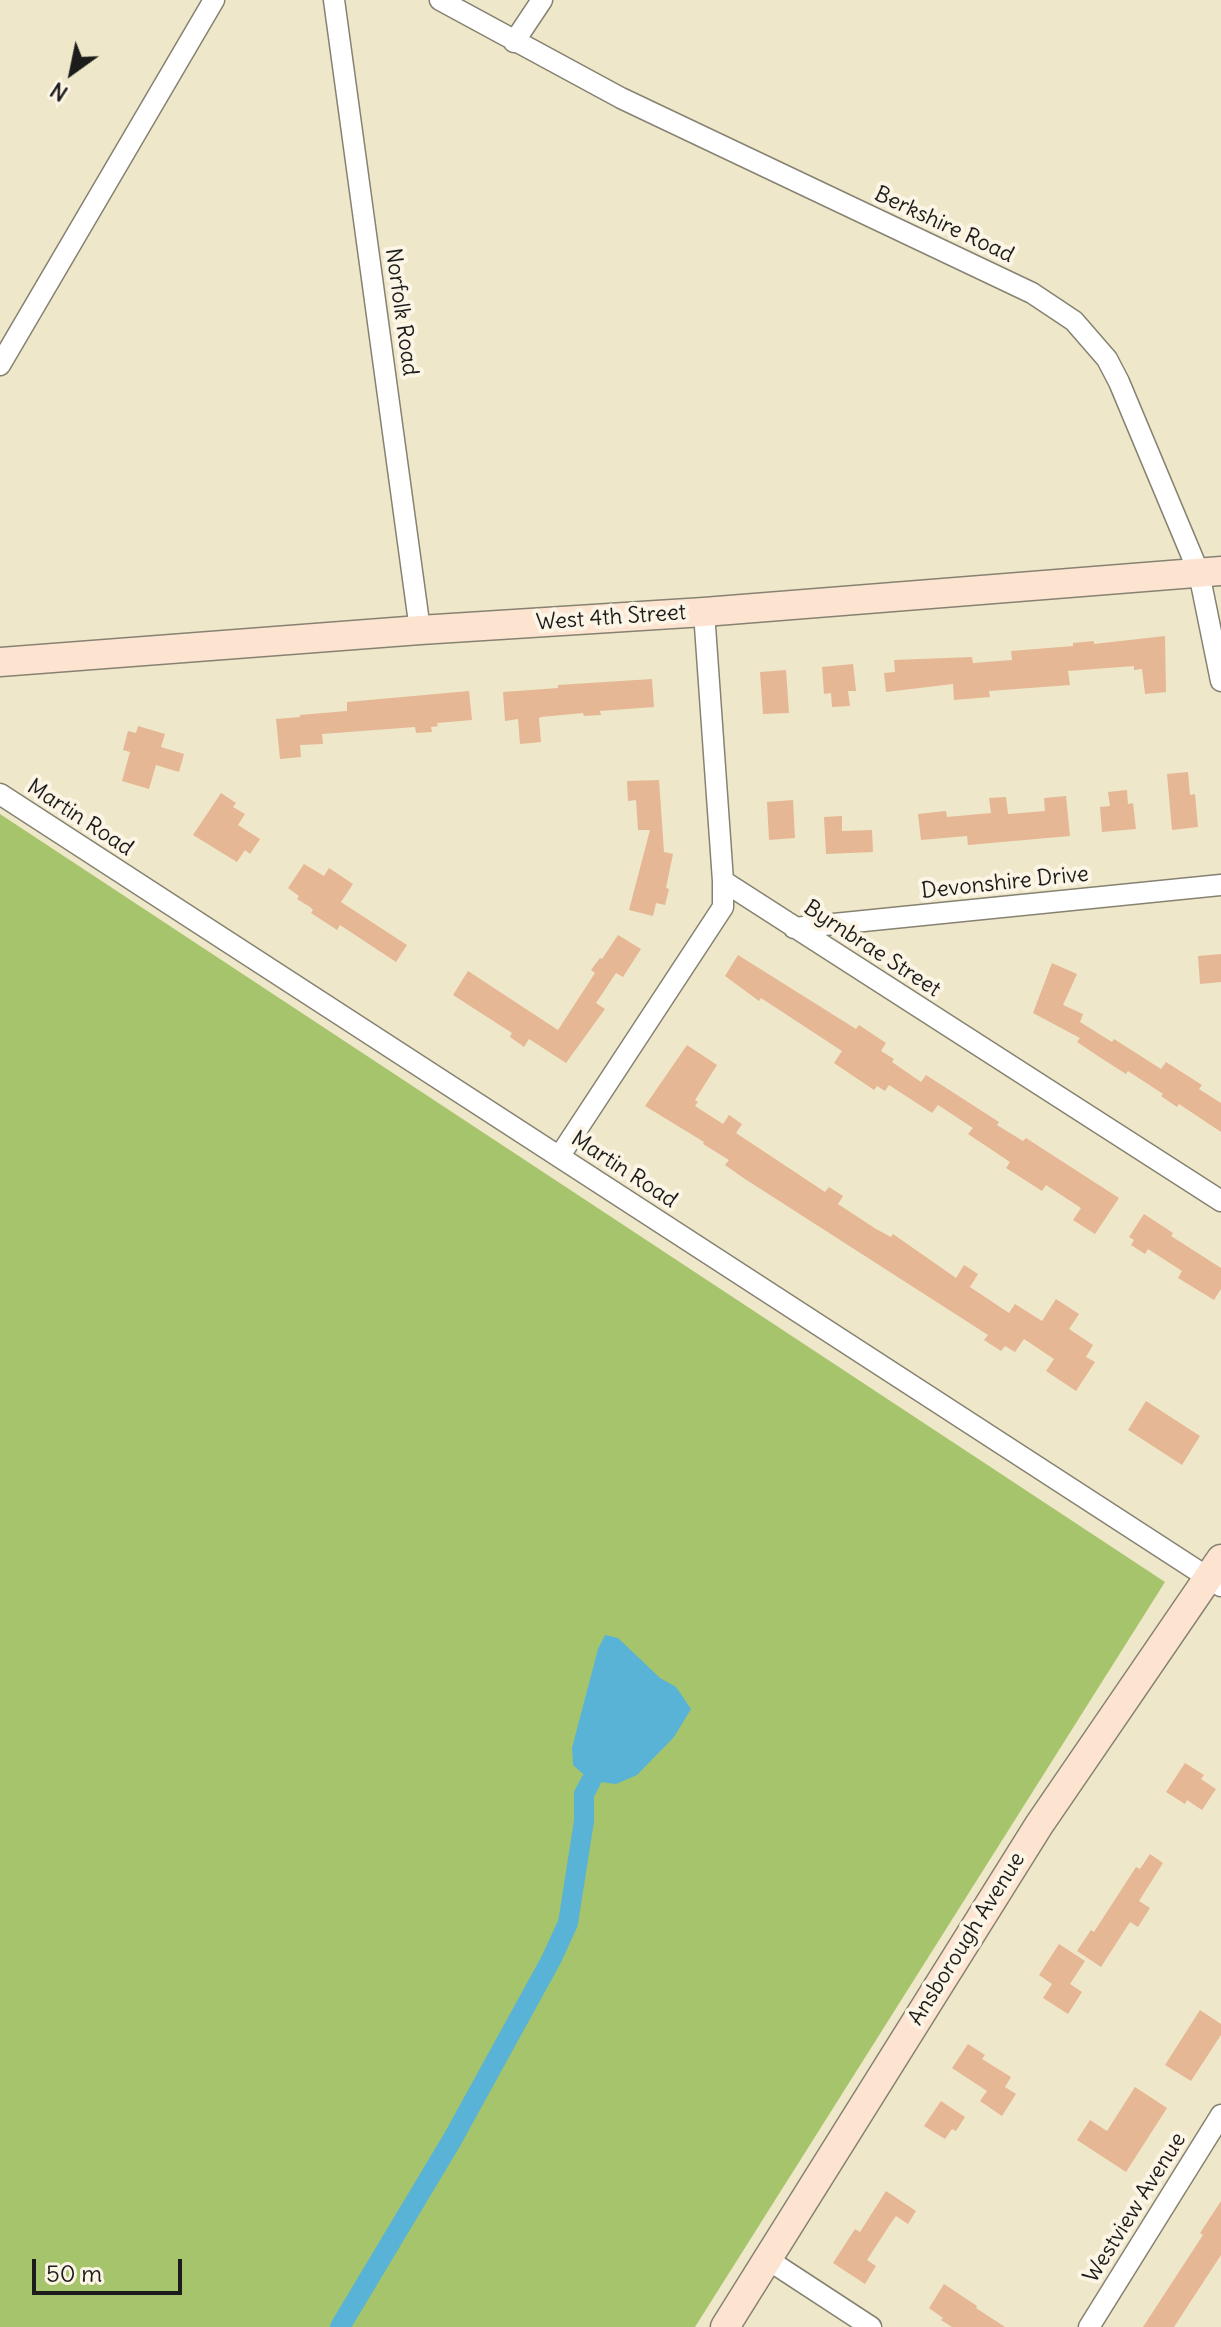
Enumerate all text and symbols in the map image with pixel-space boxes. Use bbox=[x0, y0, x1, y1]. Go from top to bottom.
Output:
north arrow bbox=[32, 32, 112, 112]
text: N bbox=[45, 76, 73, 108]
street label: Berkshire Road bbox=[870, 181, 1018, 269]
street label: Norfolk Road bbox=[379, 246, 423, 378]
street label: West 4th Street bbox=[535, 600, 687, 636]
street label: Martin Road bbox=[22, 774, 138, 862]
street label: Devonshire Drive bbox=[920, 861, 1090, 905]
street label: Byrnbrae Street bbox=[799, 895, 945, 1003]
street label: Martin Road bbox=[566, 1126, 682, 1214]
street label: Ansborough Avenue bbox=[903, 1848, 1031, 2030]
street label: Westview Avenue bbox=[1078, 2128, 1192, 2288]
scale bar bbox=[36, 2243, 186, 2293]
text: 50 m bbox=[46, 2258, 102, 2288]

